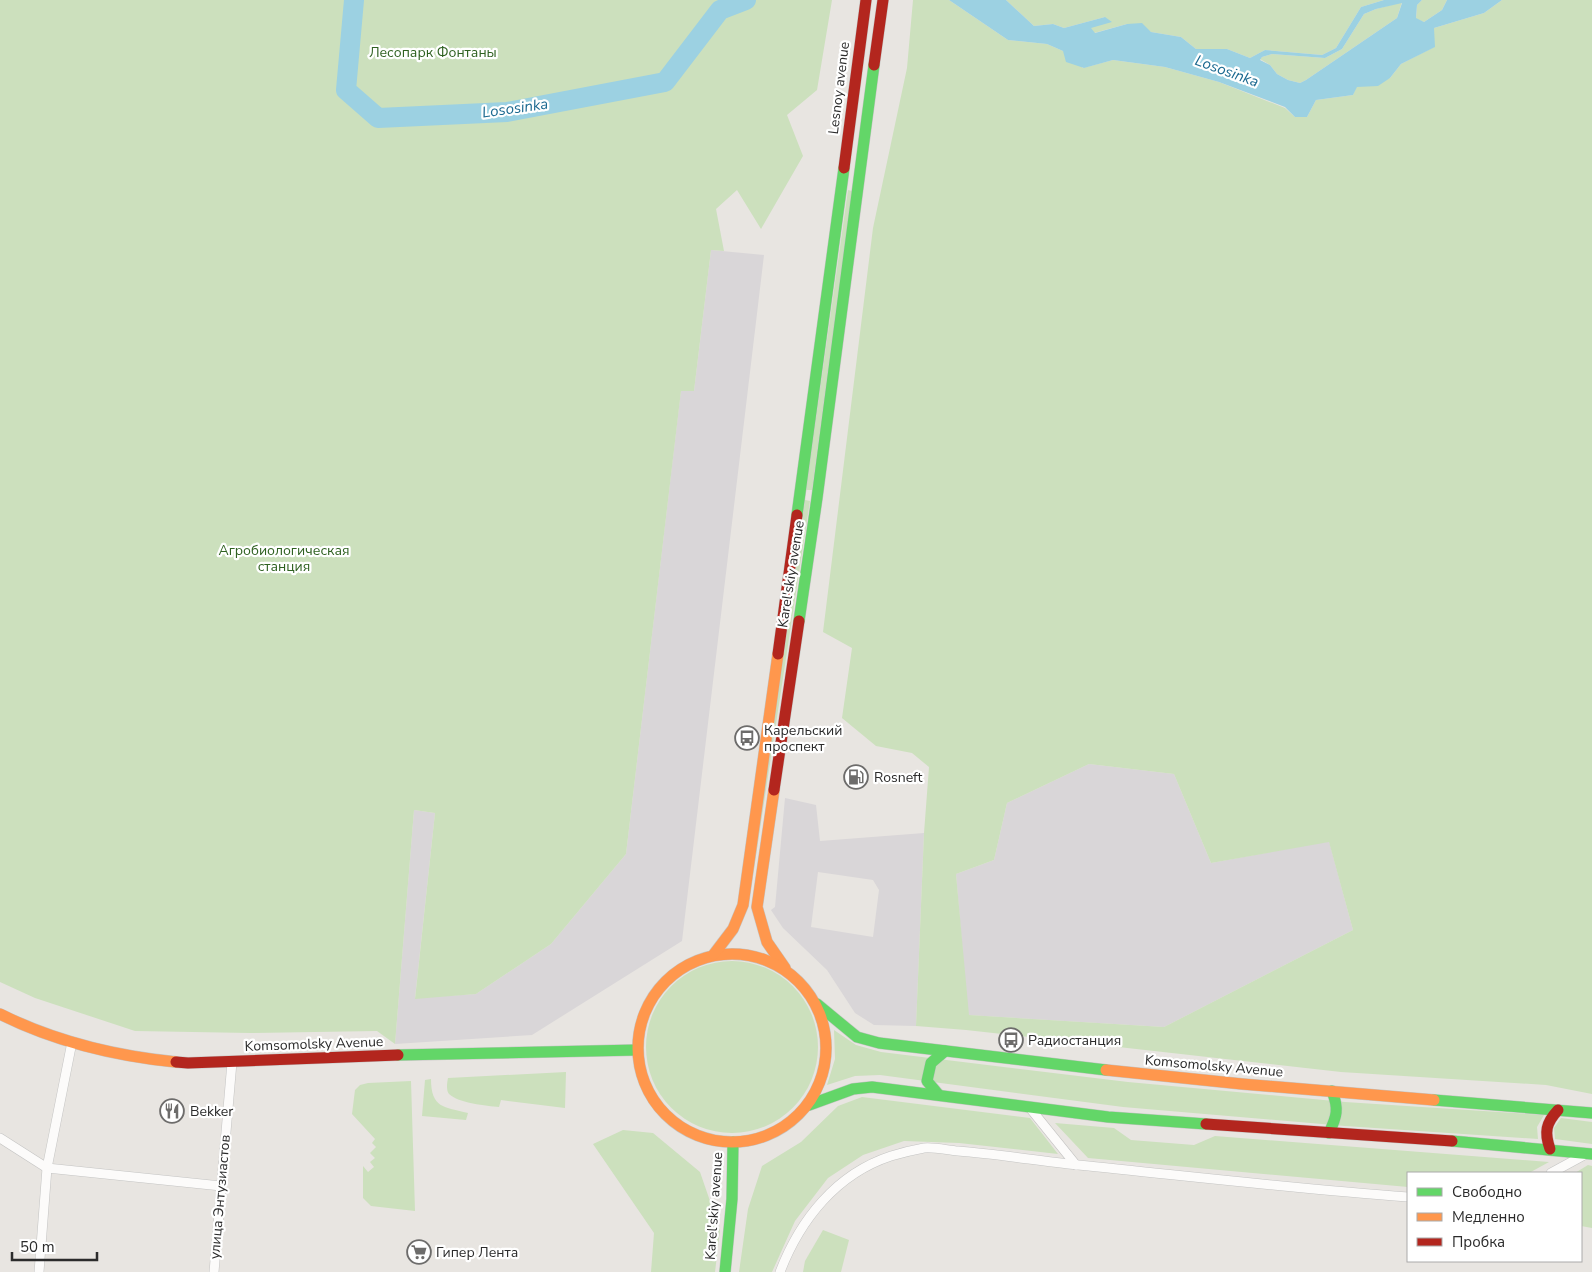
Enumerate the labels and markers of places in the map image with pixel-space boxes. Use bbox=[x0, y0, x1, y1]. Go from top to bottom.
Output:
place label: Карельский проспект bbox=[764, 721, 842, 756]
bus stop icon: Карельский проспект bbox=[734, 725, 760, 751]
fuel station icon: Rosneft bbox=[843, 764, 869, 790]
place label: Rosneft bbox=[874, 768, 922, 787]
bus stop icon: Радиостанция bbox=[998, 1027, 1024, 1053]
place label: Радиостанция bbox=[1028, 1031, 1121, 1050]
restaurant icon: Bekker bbox=[159, 1098, 185, 1124]
place label: Bekker bbox=[190, 1102, 233, 1121]
supermarket icon: Гипер Лента bbox=[406, 1239, 432, 1265]
place label: Гипер Лента bbox=[436, 1243, 518, 1262]

